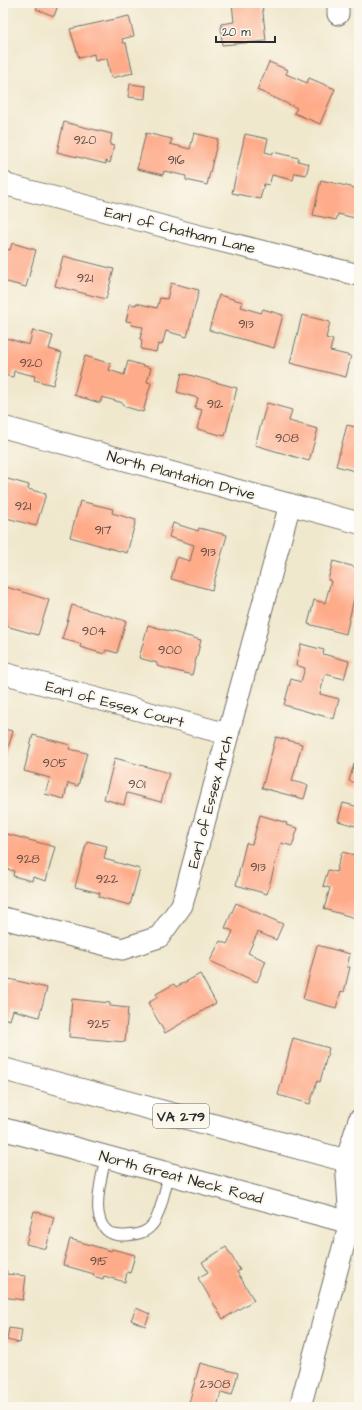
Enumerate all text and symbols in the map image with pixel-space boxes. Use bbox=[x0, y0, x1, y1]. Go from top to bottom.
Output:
scale bar bbox=[216, 18, 275, 44]
text: 20 m bbox=[222, 24, 251, 41]
house number: 920 bbox=[73, 131, 97, 149]
house number: 916 bbox=[167, 151, 185, 169]
street label: Earl of Chatham Lane bbox=[102, 202, 257, 259]
house number: 921 bbox=[77, 269, 94, 287]
house number: 913 bbox=[238, 315, 254, 333]
house number: 920 bbox=[19, 354, 43, 372]
house number: 912 bbox=[207, 395, 224, 413]
house number: 908 bbox=[275, 429, 300, 447]
street label: North Plantation Drive bbox=[104, 446, 257, 505]
house number: 921 bbox=[15, 497, 32, 515]
house number: 917 bbox=[94, 521, 112, 539]
house number: 913 bbox=[200, 543, 216, 561]
house number: 904 bbox=[82, 622, 106, 640]
house number: 900 bbox=[158, 641, 182, 659]
street label: Earl of Essex Court bbox=[43, 676, 186, 733]
street label: Earl of Essex Arch bbox=[183, 733, 238, 871]
house number: 905 bbox=[43, 754, 67, 772]
house number: 901 bbox=[128, 775, 146, 793]
house number: 928 bbox=[16, 850, 40, 868]
house number: 913 bbox=[250, 858, 266, 876]
house number: 922 bbox=[96, 870, 119, 888]
house number: 925 bbox=[87, 1015, 111, 1033]
road number: VA 279 bbox=[153, 1104, 209, 1128]
street label: North Great Neck Road bbox=[97, 1145, 265, 1210]
house number: 915 bbox=[90, 1252, 108, 1270]
house number: 2308 bbox=[200, 1375, 231, 1393]

